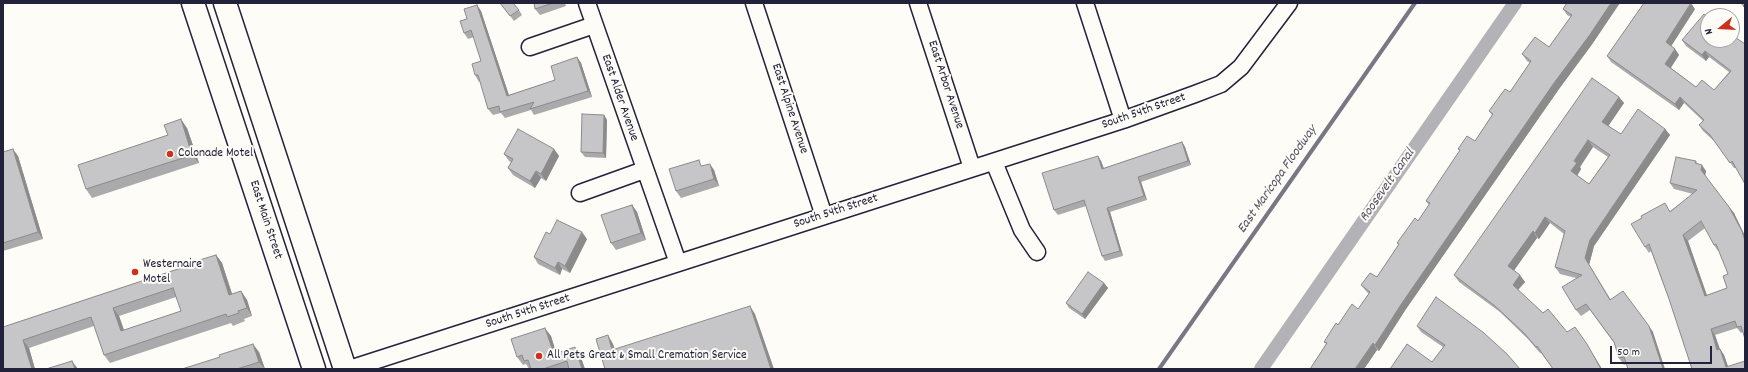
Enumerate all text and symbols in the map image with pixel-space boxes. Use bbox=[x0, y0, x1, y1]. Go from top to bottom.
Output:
north arrow bbox=[1700, 8, 1740, 48]
text: N bbox=[1701, 26, 1718, 36]
street label: East Arbor Avenue bbox=[923, 39, 967, 131]
street label: East Alder Avenue bbox=[597, 53, 641, 143]
street label: East Alpine Avenue bbox=[767, 62, 811, 156]
street label: South 54th Street bbox=[1100, 90, 1188, 134]
water label: East Maricopa Floodway bbox=[1235, 123, 1321, 237]
place label: Colonade Motel bbox=[178, 146, 253, 162]
water label: Roosevelt Canal bbox=[1357, 146, 1419, 226]
marker: Colonade Motel bbox=[165, 149, 175, 159]
street label: East Main Street bbox=[245, 179, 285, 261]
street label: South 54th Street bbox=[792, 191, 880, 233]
place label: Westernaire Motel bbox=[143, 257, 202, 288]
marker: Westernaire Motel bbox=[130, 267, 140, 277]
street label: South 54th Street bbox=[484, 291, 572, 333]
scale bar bbox=[1612, 338, 1714, 364]
text: 50 m bbox=[1617, 344, 1640, 361]
place label: All Pets Great & Small Cremation Service bbox=[547, 348, 747, 364]
marker: All Pets Great & Small Cremation Service bbox=[534, 351, 544, 361]

